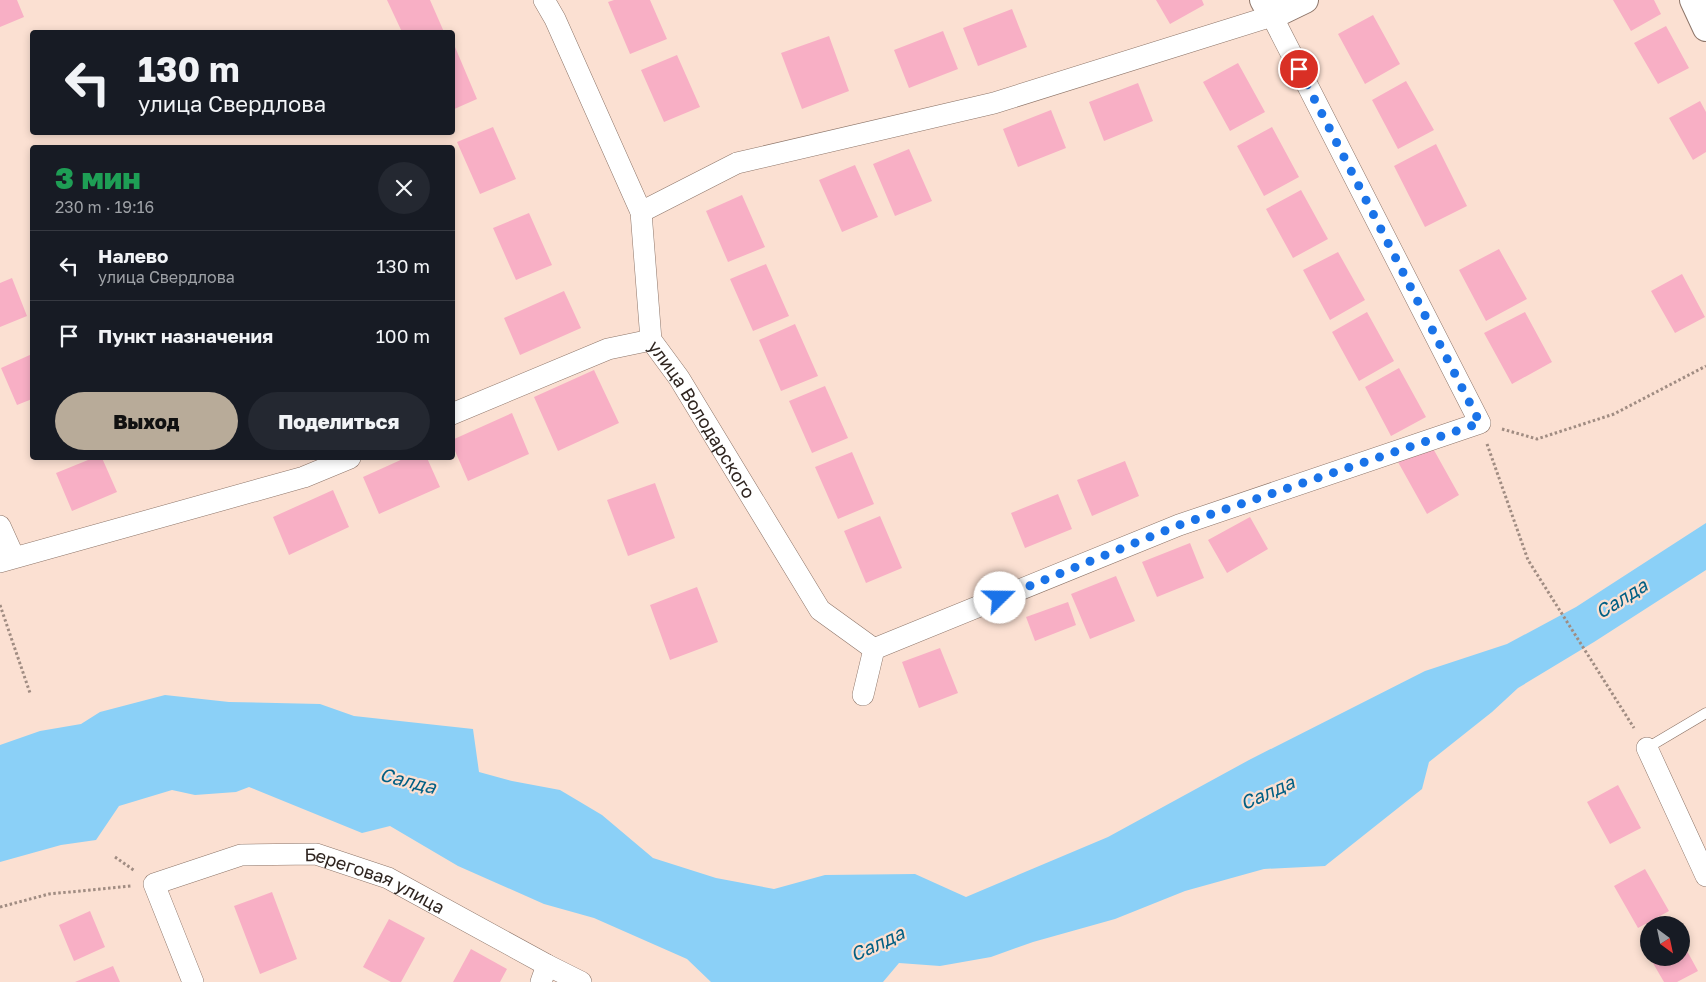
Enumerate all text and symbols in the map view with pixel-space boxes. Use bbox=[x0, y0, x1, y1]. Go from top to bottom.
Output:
text: 130 m bbox=[138, 48, 240, 90]
pin bbox=[1278, 48, 1320, 90]
icon: left bbox=[55, 50, 120, 115]
icon: arrive bbox=[1285, 55, 1313, 83]
text: улица Свердлова bbox=[138, 90, 326, 117]
text: 3 мин bbox=[55, 160, 141, 196]
button: close bbox=[378, 162, 430, 214]
text: 230 m · 19:16 bbox=[55, 197, 154, 217]
text: Налево bbox=[98, 244, 168, 267]
icon: left bbox=[55, 252, 83, 280]
text: 130 m bbox=[376, 254, 430, 277]
text: улица Свердлова bbox=[98, 267, 235, 287]
icon: arrive bbox=[55, 322, 83, 350]
text: Пункт назначения bbox=[98, 324, 273, 347]
text: 100 m bbox=[376, 324, 430, 347]
street label: улица Володарского bbox=[644, 336, 760, 502]
button: Выход bbox=[55, 392, 238, 450]
button: Поделиться bbox=[248, 392, 430, 450]
position arrow bbox=[973, 571, 1025, 623]
water label: Салда bbox=[1591, 572, 1652, 623]
water label: Салда bbox=[377, 762, 440, 798]
water label: Салда bbox=[1236, 769, 1299, 814]
street label: Береговая улица bbox=[304, 843, 449, 918]
north arrow bbox=[1640, 916, 1690, 966]
map controls bbox=[1640, 916, 1690, 966]
water label: Салда bbox=[846, 920, 909, 966]

